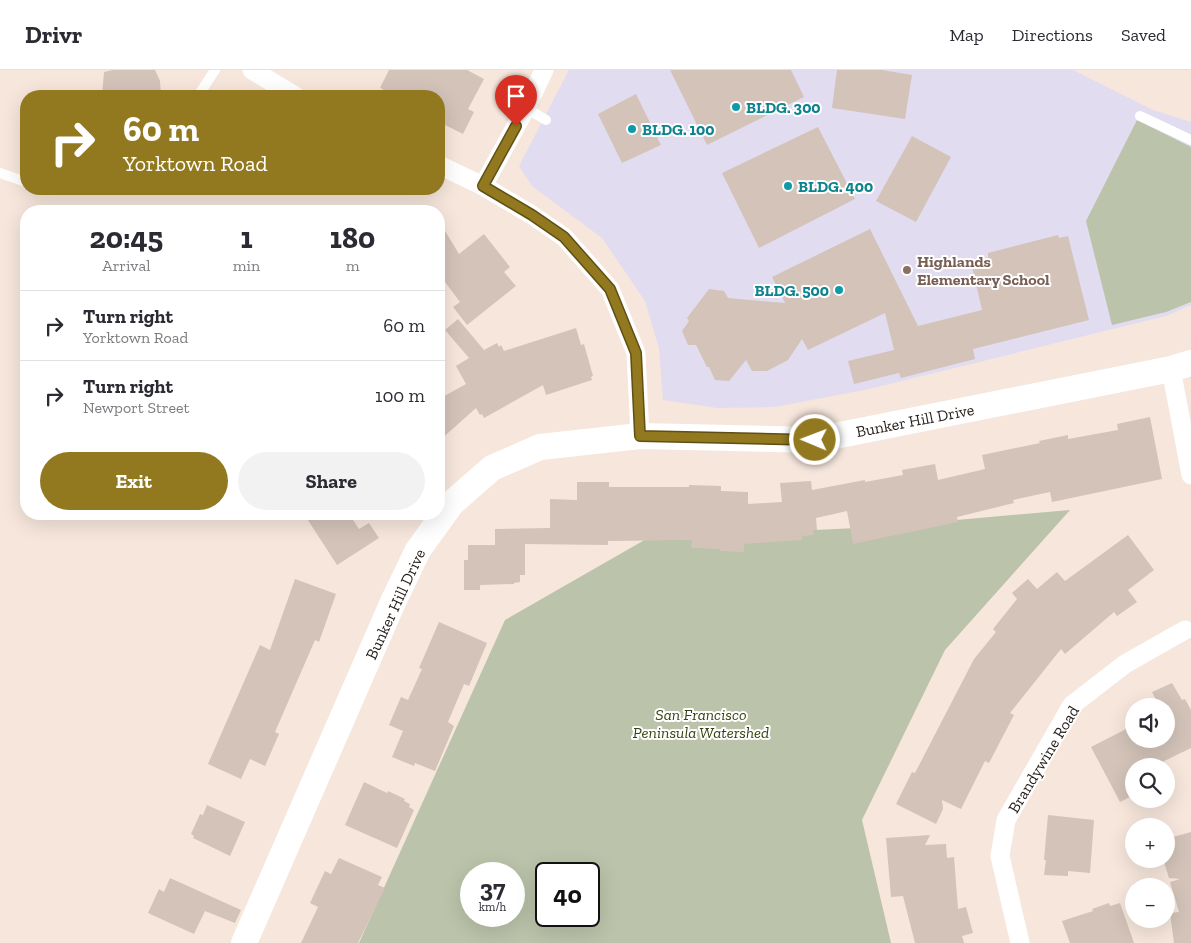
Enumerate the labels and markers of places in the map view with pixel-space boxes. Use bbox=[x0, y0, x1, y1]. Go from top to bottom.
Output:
pin bbox=[495, 75, 537, 126]
place label: BLDG. 300 bbox=[746, 98, 821, 117]
marker: BLDG. 300 bbox=[730, 101, 742, 113]
place label: BLDG. 100 bbox=[642, 120, 715, 139]
marker: BLDG. 100 bbox=[626, 123, 638, 135]
place label: BLDG. 400 bbox=[798, 177, 873, 196]
marker: BLDG. 400 bbox=[782, 180, 794, 192]
place label: Highlands Elementary School bbox=[917, 252, 1050, 289]
marker: Highlands Elementary School bbox=[901, 264, 913, 276]
place label: BLDG. 500 bbox=[755, 281, 829, 300]
marker: BLDG. 500 bbox=[833, 284, 845, 296]

